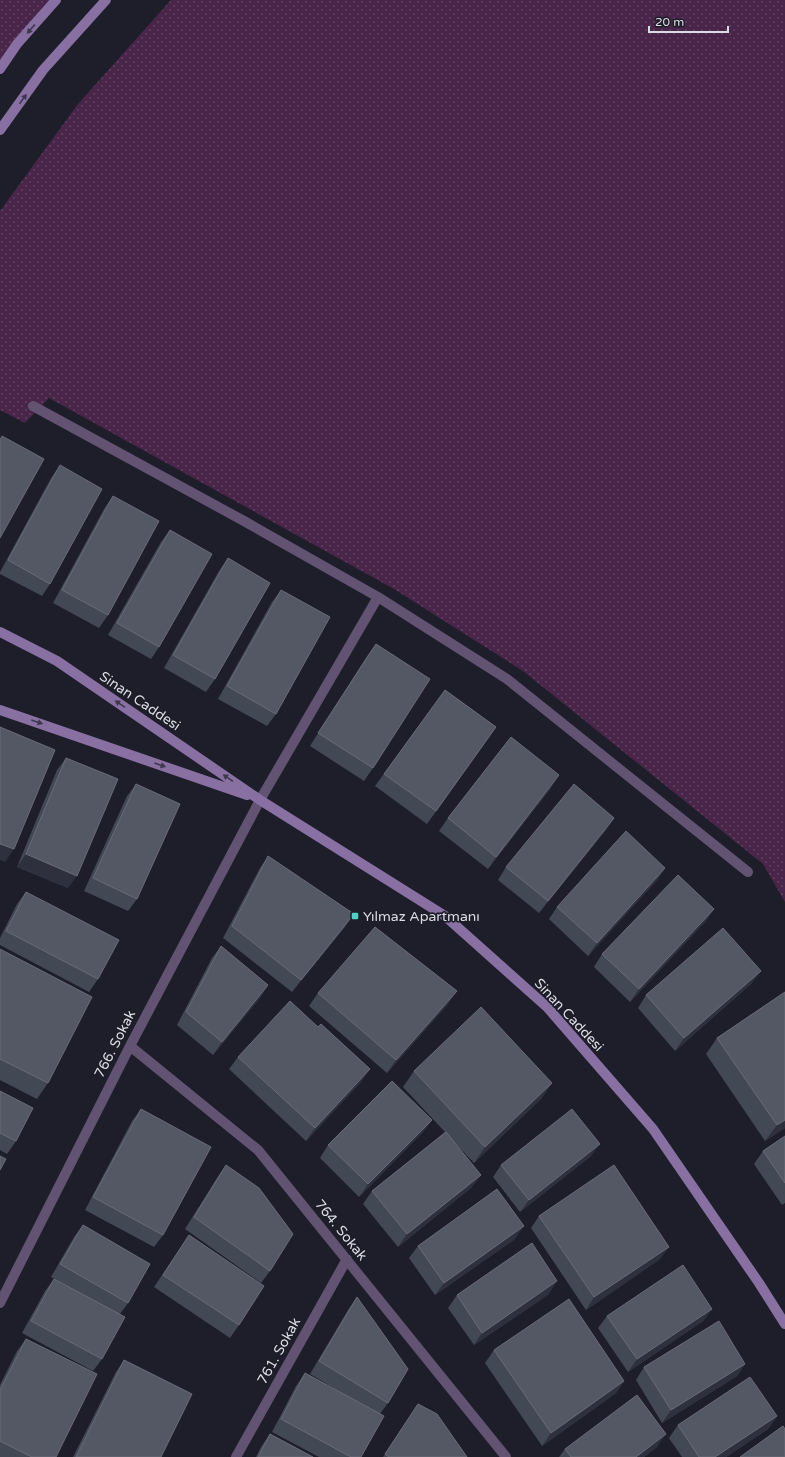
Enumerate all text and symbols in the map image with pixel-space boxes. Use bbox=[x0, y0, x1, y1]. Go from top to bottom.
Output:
scale bar bbox=[649, 8, 728, 34]
text: 20 m bbox=[655, 15, 684, 29]
one-way arrow bbox=[26, 24, 35, 35]
one-way arrow bbox=[19, 93, 27, 104]
street label: Sinan Caddesi bbox=[96, 668, 184, 734]
one-way arrow bbox=[115, 700, 126, 708]
one-way arrow bbox=[31, 719, 43, 725]
one-way arrow bbox=[154, 762, 166, 768]
one-way arrow bbox=[222, 774, 233, 782]
place label: Yılmaz Apartmanı bbox=[363, 908, 480, 925]
marker: Yılmaz Apartmanı bbox=[350, 911, 360, 921]
street label: Sinan Caddesi bbox=[531, 975, 607, 1055]
street label: 766. Sokak bbox=[91, 1007, 139, 1081]
street label: 764. Sokak bbox=[311, 1196, 371, 1264]
street label: 761. Sokak bbox=[254, 1314, 304, 1387]

